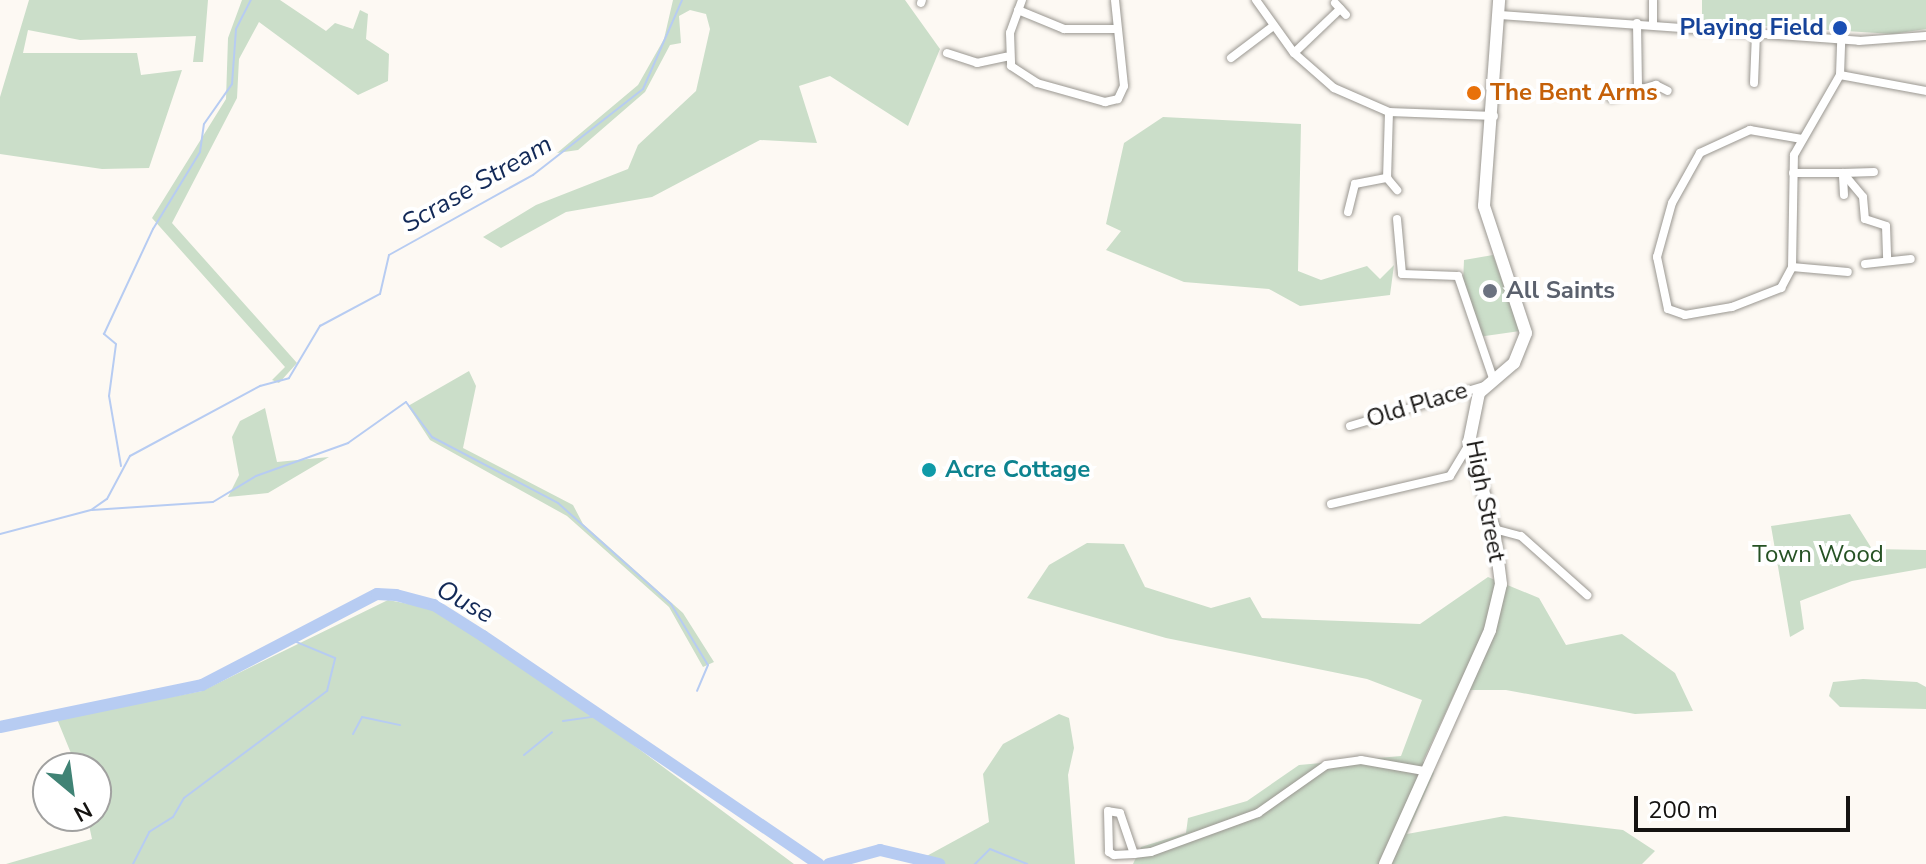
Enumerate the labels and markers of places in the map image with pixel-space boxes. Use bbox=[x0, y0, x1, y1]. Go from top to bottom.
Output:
place label: Playing Field bbox=[1679, 14, 1824, 42]
marker: Playing Field bbox=[1831, 19, 1849, 37]
place label: The Bent Arms bbox=[1490, 79, 1658, 107]
marker: The Bent Arms bbox=[1465, 84, 1483, 102]
place label: All Saints bbox=[1506, 277, 1615, 305]
marker: All Saints bbox=[1481, 282, 1499, 300]
place label: Acre Cottage bbox=[945, 456, 1090, 484]
marker: Acre Cottage bbox=[920, 461, 938, 479]

